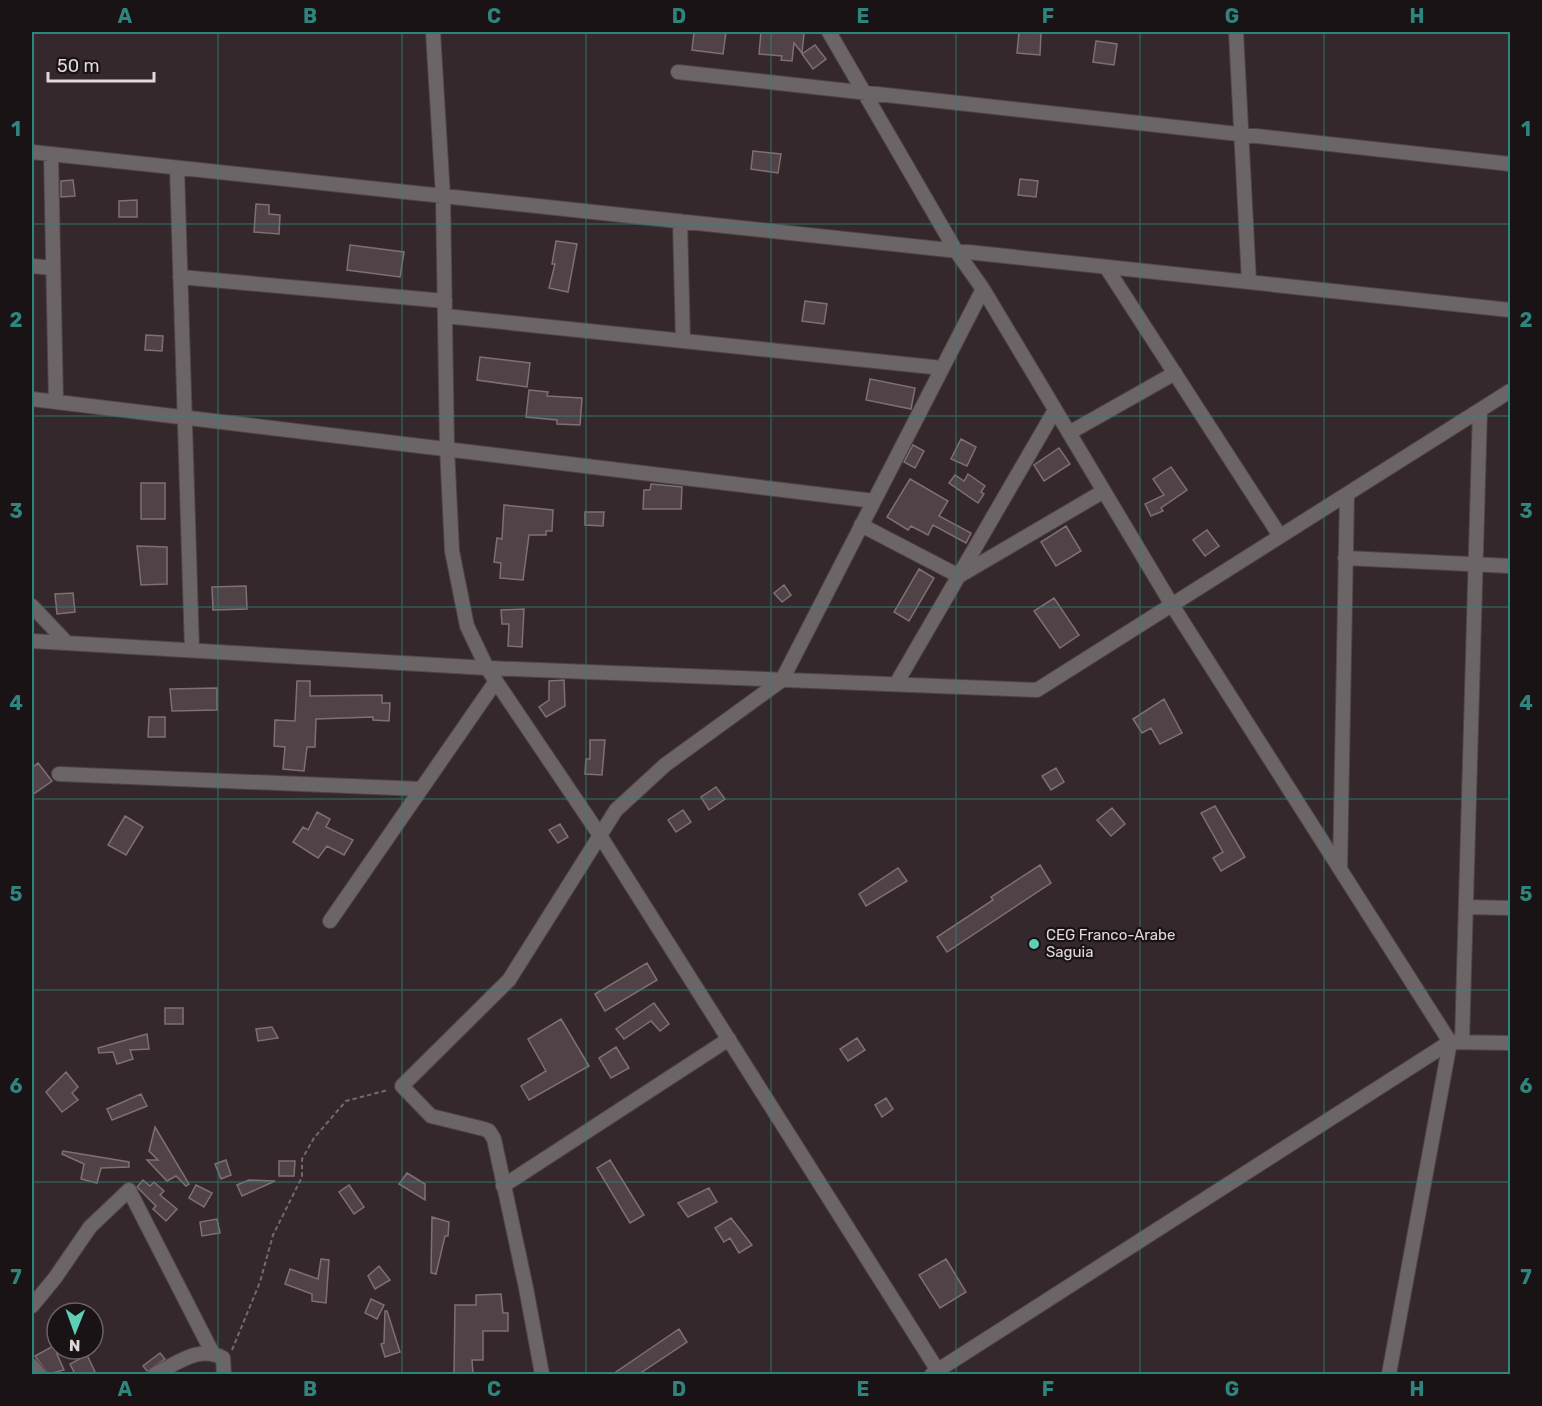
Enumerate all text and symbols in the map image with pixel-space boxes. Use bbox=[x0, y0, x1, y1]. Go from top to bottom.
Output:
text: A bbox=[118, 4, 133, 28]
text: B bbox=[303, 4, 317, 28]
text: C bbox=[487, 4, 501, 28]
text: D bbox=[672, 4, 686, 28]
text: E bbox=[857, 4, 869, 28]
text: F bbox=[1042, 4, 1054, 28]
text: G bbox=[1225, 4, 1239, 28]
text: H bbox=[1410, 4, 1424, 28]
scale bar bbox=[48, 45, 154, 83]
text: 50 m bbox=[57, 55, 100, 77]
text: 1 bbox=[11, 117, 21, 141]
text: 1 bbox=[1521, 117, 1531, 141]
text: 2 bbox=[10, 308, 23, 332]
text: 2 bbox=[1520, 308, 1533, 332]
text: 3 bbox=[9, 499, 23, 523]
text: 3 bbox=[1519, 499, 1533, 523]
text: 4 bbox=[9, 691, 23, 715]
text: 4 bbox=[1519, 691, 1533, 715]
text: 5 bbox=[10, 882, 23, 906]
text: 5 bbox=[1520, 882, 1533, 906]
place label: CEG Franco-Arabe Saguia bbox=[1046, 926, 1175, 961]
marker: CEG Franco-Arabe Saguia bbox=[1027, 937, 1041, 951]
text: 6 bbox=[9, 1074, 23, 1098]
text: 6 bbox=[1519, 1074, 1533, 1098]
text: 7 bbox=[10, 1265, 22, 1289]
text: 7 bbox=[1520, 1265, 1532, 1289]
north arrow bbox=[45, 1301, 105, 1361]
text: N bbox=[69, 1336, 81, 1355]
text: A bbox=[118, 1377, 133, 1401]
text: B bbox=[303, 1377, 317, 1401]
text: C bbox=[487, 1377, 501, 1401]
text: D bbox=[672, 1377, 686, 1401]
text: E bbox=[857, 1377, 869, 1401]
text: F bbox=[1042, 1377, 1054, 1401]
text: G bbox=[1225, 1377, 1239, 1401]
text: H bbox=[1410, 1377, 1424, 1401]

